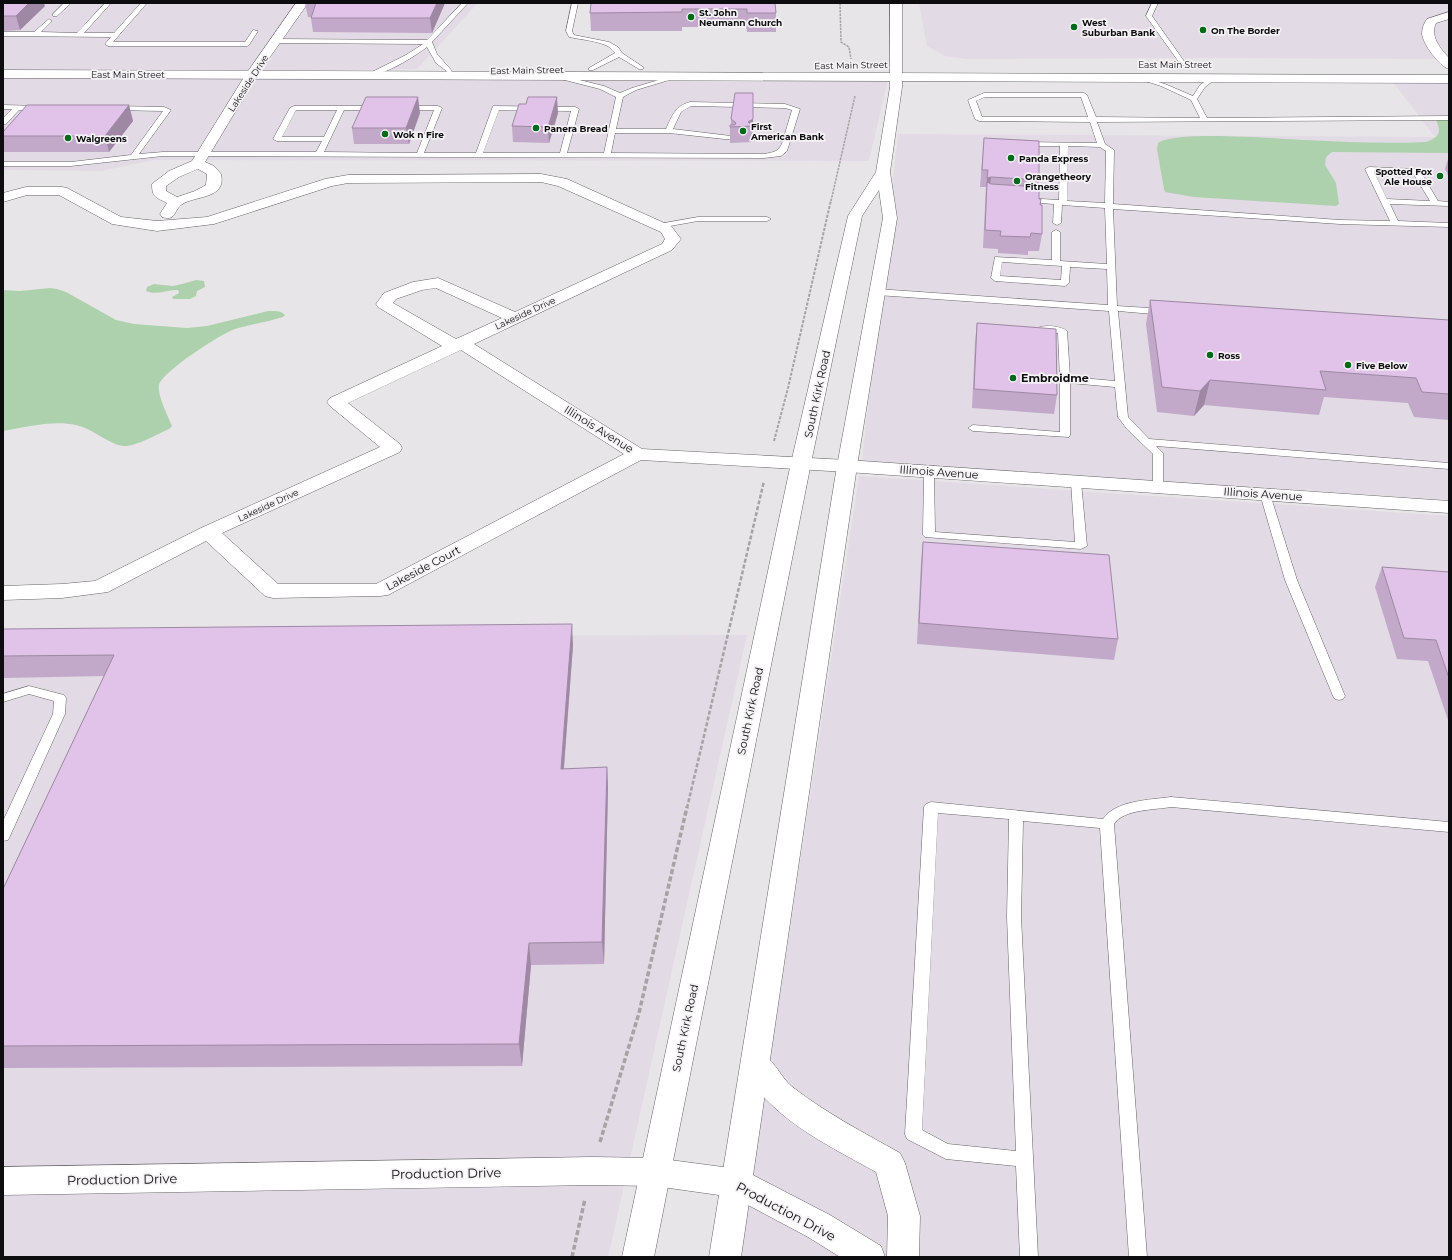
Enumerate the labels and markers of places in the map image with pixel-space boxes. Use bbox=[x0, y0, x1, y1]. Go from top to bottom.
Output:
place label: St. John Neumann Church bbox=[699, 7, 782, 28]
marker: St. John Neumann Church bbox=[686, 12, 696, 22]
place label: West Suburban Bank bbox=[1082, 17, 1155, 38]
marker: West Suburban Bank bbox=[1069, 22, 1079, 32]
marker: On The Border bbox=[1198, 25, 1208, 35]
place label: On The Border bbox=[1211, 25, 1280, 36]
place label: First American Bank bbox=[750, 121, 824, 142]
marker: Panera Bread bbox=[531, 123, 541, 133]
place label: Panera Bread bbox=[544, 123, 608, 134]
marker: First American Bank bbox=[738, 126, 748, 136]
marker: Wok n Fire bbox=[380, 129, 390, 139]
place label: Wok n Fire bbox=[393, 129, 444, 140]
marker: Walgreens bbox=[63, 133, 73, 143]
place label: Walgreens bbox=[76, 133, 127, 144]
marker: Panda Express bbox=[1006, 153, 1016, 163]
place label: Panda Express bbox=[1019, 153, 1088, 164]
place label: Spotted Fox Ale House bbox=[1375, 166, 1433, 187]
place label: Orangetheory Fitness bbox=[1025, 171, 1092, 192]
marker: Spotted Fox Ale House bbox=[1435, 171, 1445, 181]
marker: Orangetheory Fitness bbox=[1012, 176, 1022, 186]
marker: Ross bbox=[1205, 350, 1215, 360]
place label: Ross bbox=[1218, 350, 1240, 361]
marker: Five Below bbox=[1343, 360, 1353, 370]
place label: Five Below bbox=[1356, 360, 1408, 371]
place label: Embroidme bbox=[1021, 371, 1089, 385]
marker: Embroidme bbox=[1008, 373, 1018, 383]

